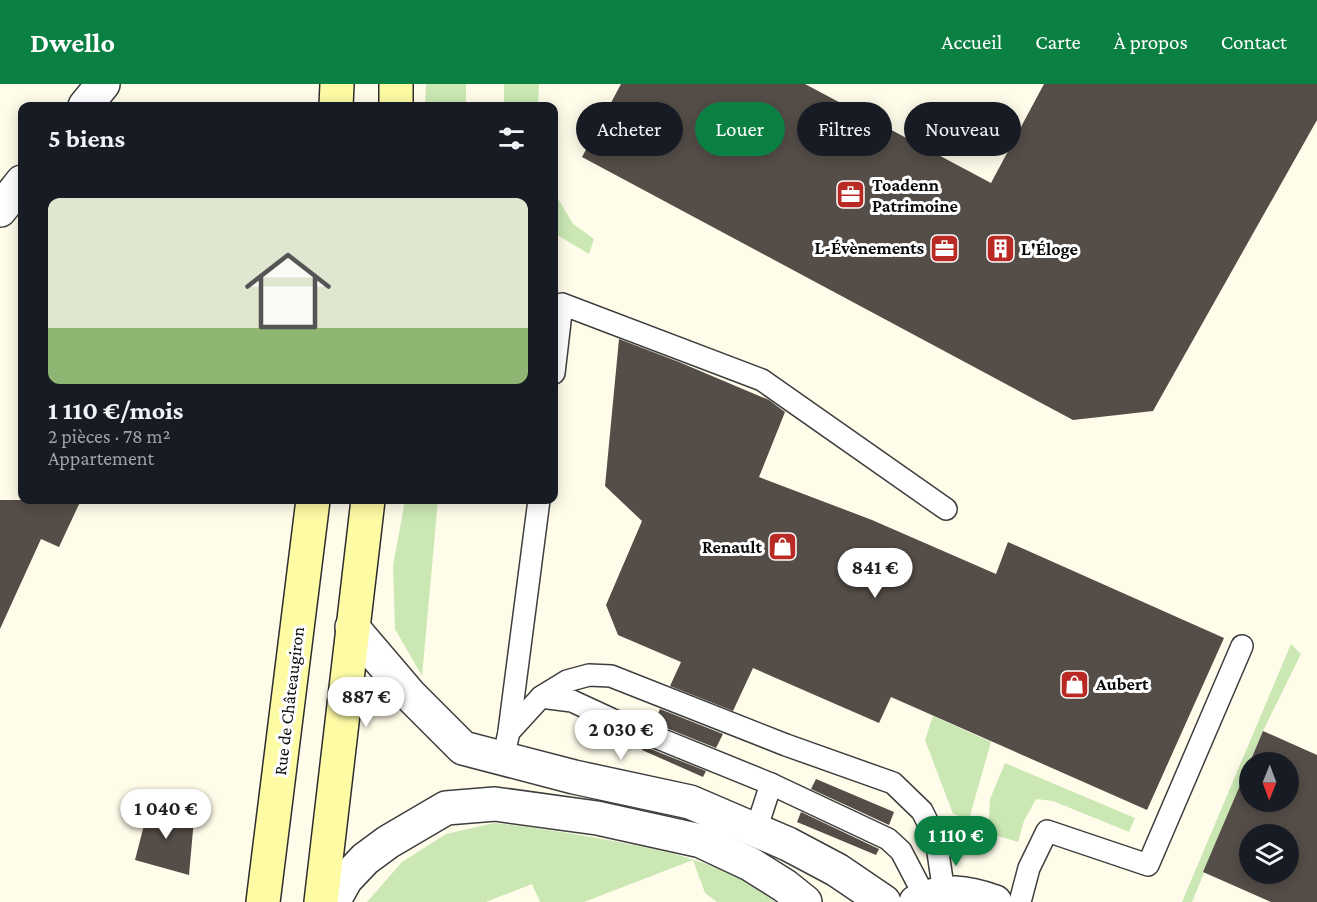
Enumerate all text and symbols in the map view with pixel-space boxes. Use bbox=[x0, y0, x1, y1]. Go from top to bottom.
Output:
text: Dwello bbox=[30, 27, 115, 58]
text: Accueil bbox=[942, 30, 1002, 54]
text: Carte bbox=[1035, 30, 1081, 54]
text: À propos bbox=[1114, 30, 1188, 54]
text: Contact bbox=[1221, 30, 1287, 54]
chip: Acheter bbox=[576, 102, 683, 156]
chip: Louer bbox=[695, 102, 785, 156]
chip: Filtres bbox=[797, 102, 892, 156]
chip: Nouveau bbox=[904, 102, 1021, 156]
icon: filters bbox=[495, 122, 528, 155]
text: 5 biens bbox=[48, 124, 125, 153]
place label: Toadenn Patrimoine bbox=[872, 175, 958, 216]
office icon: Toadenn Patrimoine bbox=[835, 179, 867, 211]
office icon: L-Évènements bbox=[929, 232, 961, 264]
building icon: L'Éloge bbox=[984, 233, 1016, 265]
icon: home bbox=[234, 237, 342, 345]
place label: L-Évènements bbox=[815, 238, 924, 258]
place label: L'Éloge bbox=[1021, 239, 1078, 259]
text: 1 110 €/mois bbox=[48, 396, 183, 425]
text: 2 pièces · 78 m² bbox=[48, 425, 170, 447]
text: Appartement bbox=[48, 447, 154, 469]
shop icon: Renault bbox=[767, 531, 799, 563]
place label: Renault bbox=[702, 537, 763, 557]
pin: 841 € bbox=[833, 548, 917, 599]
text: 841 € bbox=[852, 556, 898, 578]
street label: Rue de Châteaugiron bbox=[270, 625, 308, 776]
shop icon: Aubert bbox=[1059, 668, 1091, 700]
place label: Aubert bbox=[1095, 674, 1149, 694]
pin: 887 € bbox=[324, 677, 408, 728]
text: 887 € bbox=[341, 685, 391, 707]
pin: 2 030 € bbox=[566, 710, 676, 761]
text: 2 030 € bbox=[589, 718, 653, 740]
north arrow bbox=[1239, 752, 1299, 812]
map controls bbox=[1239, 752, 1299, 884]
pin: 1 040 € bbox=[111, 789, 221, 840]
text: 1 040 € bbox=[134, 797, 198, 819]
pin: 1 110 € bbox=[901, 816, 1011, 867]
text: 1 110 € bbox=[928, 824, 984, 846]
button: layers bbox=[1239, 824, 1299, 884]

